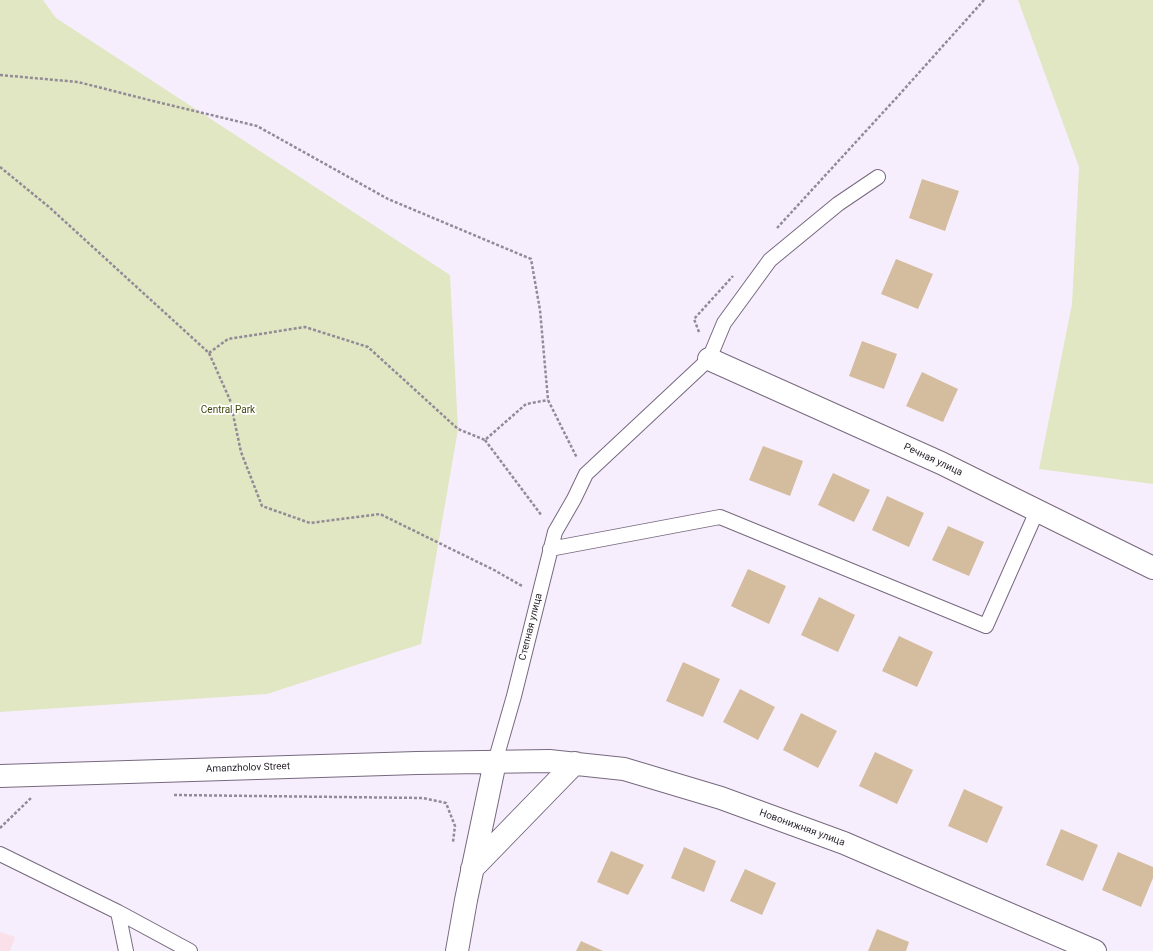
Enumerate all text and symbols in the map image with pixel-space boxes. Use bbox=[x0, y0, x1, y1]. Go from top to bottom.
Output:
park label: Central Park bbox=[201, 404, 255, 416]
street label: Речная улица bbox=[902, 441, 964, 479]
street label: Степная улица bbox=[517, 592, 545, 662]
street label: Amanzholov Street bbox=[206, 761, 290, 775]
street label: Новонижняя улица bbox=[758, 807, 846, 849]

